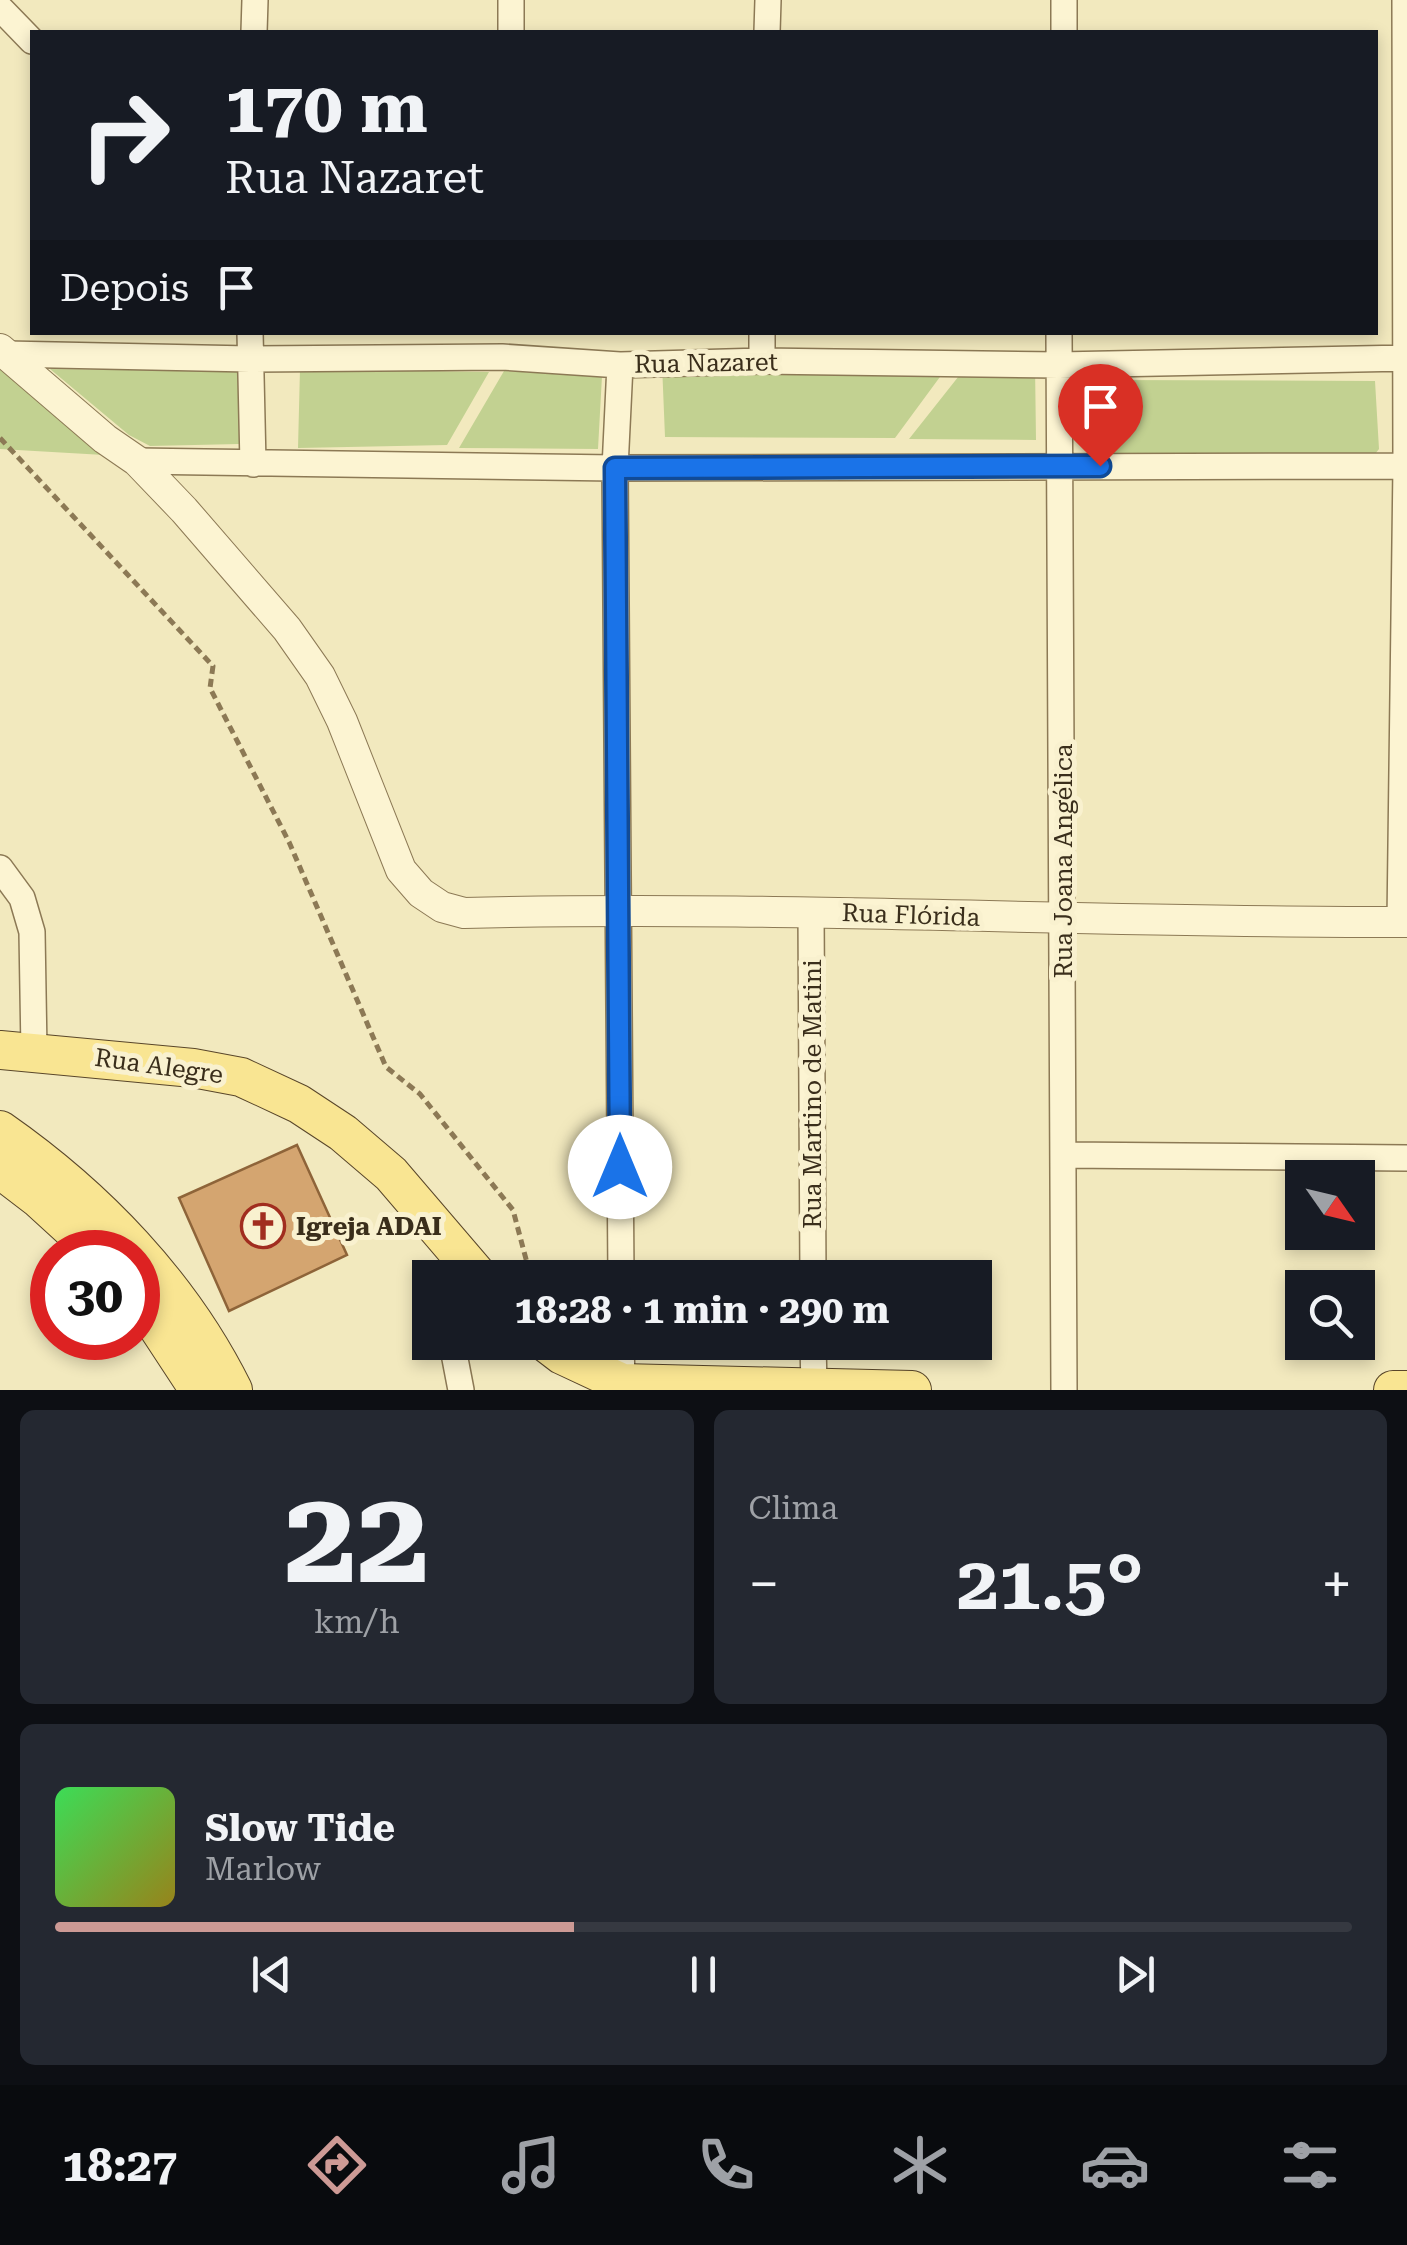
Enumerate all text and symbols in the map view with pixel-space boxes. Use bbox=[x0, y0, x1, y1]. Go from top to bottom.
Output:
text: 170 m bbox=[225, 67, 428, 149]
icon: right bbox=[60, 70, 190, 200]
text: Rua Nazaret bbox=[225, 151, 484, 204]
icon: arrive bbox=[209, 260, 264, 315]
text: Depois bbox=[60, 266, 189, 310]
street label: Rua Nazaret bbox=[634, 347, 778, 379]
pin bbox=[1058, 364, 1143, 467]
icon: arrive bbox=[1073, 379, 1128, 434]
street label: Rua Joana Angélica bbox=[1049, 743, 1078, 978]
street label: Rua Flórida bbox=[841, 898, 981, 932]
street label: Rua Martino de Matini bbox=[798, 959, 827, 1229]
street label: Rua Alegre bbox=[93, 1043, 225, 1089]
position arrow bbox=[568, 1115, 672, 1219]
north arrow bbox=[1285, 1160, 1375, 1250]
map controls bbox=[1285, 1160, 1375, 1360]
church icon: Igreja ADAI bbox=[240, 1203, 286, 1249]
place label: Igreja ADAI bbox=[296, 1212, 442, 1241]
speed limit sign: 30 bbox=[30, 1230, 160, 1360]
button: search bbox=[1285, 1270, 1375, 1360]
text: 18:28 · 1 min · 290 m bbox=[515, 1288, 889, 1332]
text: 22 bbox=[284, 1461, 430, 1614]
text: Clima bbox=[749, 1489, 838, 1527]
text: 21.5° bbox=[957, 1539, 1144, 1627]
text: − bbox=[749, 1552, 779, 1616]
text: + bbox=[1321, 1552, 1352, 1616]
text: km/h bbox=[314, 1603, 400, 1641]
text: Slow Tide bbox=[205, 1806, 395, 1850]
text: Marlow bbox=[205, 1850, 321, 1888]
icon: previous bbox=[244, 1947, 299, 2002]
icon: pause bbox=[676, 1947, 731, 2002]
icon: next bbox=[1108, 1947, 1163, 2002]
icon: directions bbox=[302, 2130, 372, 2200]
icon: music bbox=[496, 2130, 566, 2200]
icon: phone bbox=[691, 2130, 761, 2200]
icon: climate bbox=[885, 2130, 955, 2200]
icon: car bbox=[1080, 2130, 1150, 2200]
icon: filters bbox=[1275, 2130, 1345, 2200]
text: 18:27 bbox=[62, 2139, 177, 2192]

